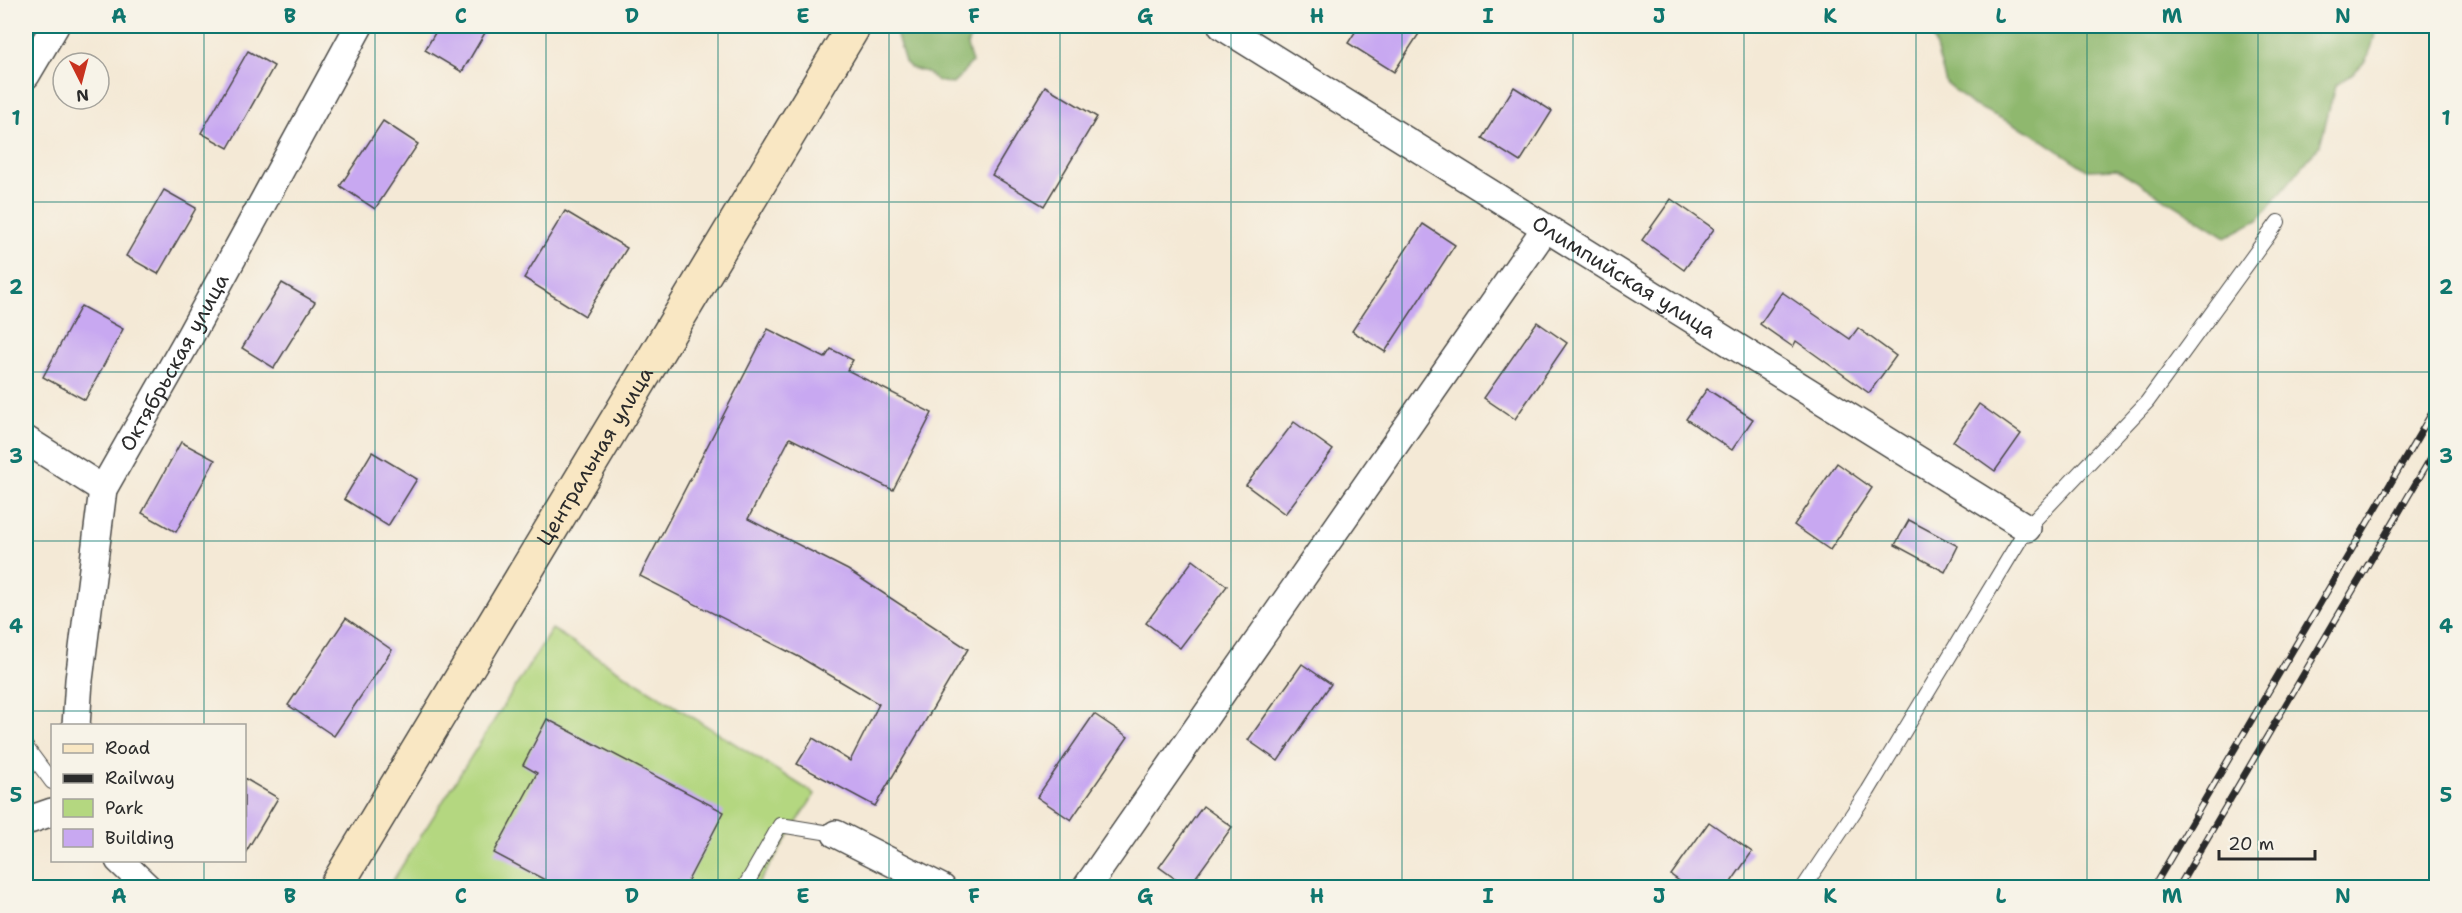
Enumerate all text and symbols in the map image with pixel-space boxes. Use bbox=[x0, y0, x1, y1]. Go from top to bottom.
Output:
text: A bbox=[111, 3, 127, 29]
text: B bbox=[284, 3, 296, 29]
text: C bbox=[455, 3, 467, 29]
text: D bbox=[625, 3, 639, 29]
text: E bbox=[796, 3, 810, 29]
text: F bbox=[968, 3, 980, 29]
text: G bbox=[1137, 3, 1153, 29]
text: H bbox=[1310, 3, 1324, 29]
text: I bbox=[1482, 3, 1494, 29]
text: J bbox=[1653, 3, 1666, 29]
text: K bbox=[1823, 3, 1837, 29]
text: L bbox=[1996, 3, 2007, 29]
text: M bbox=[2162, 3, 2183, 29]
text: N bbox=[2335, 3, 2351, 29]
north arrow bbox=[51, 51, 111, 111]
text: N bbox=[75, 84, 90, 107]
text: 1 bbox=[11, 105, 21, 131]
text: 1 bbox=[2441, 105, 2451, 131]
street label: Олимпийская улица bbox=[1527, 209, 1721, 345]
street label: Октябрьская улица bbox=[113, 268, 236, 456]
text: 2 bbox=[9, 274, 23, 300]
text: 2 bbox=[2439, 274, 2453, 300]
street label: Центральная улица bbox=[530, 361, 660, 551]
text: 3 bbox=[9, 443, 23, 469]
text: 3 bbox=[2439, 443, 2453, 469]
text: 4 bbox=[9, 613, 23, 639]
text: 4 bbox=[2439, 613, 2453, 639]
legend bbox=[51, 724, 246, 862]
text: Road bbox=[105, 736, 150, 760]
text: Railway bbox=[105, 766, 175, 790]
text: 5 bbox=[10, 782, 22, 808]
text: 5 bbox=[2440, 782, 2452, 808]
text: Park bbox=[105, 796, 144, 820]
scale bar bbox=[2219, 823, 2315, 861]
text: Building bbox=[105, 826, 174, 850]
text: 20 m bbox=[2228, 832, 2274, 856]
text: A bbox=[111, 883, 127, 909]
text: B bbox=[284, 883, 296, 909]
text: C bbox=[455, 883, 467, 909]
text: D bbox=[625, 883, 639, 909]
text: E bbox=[796, 883, 810, 909]
text: F bbox=[968, 883, 980, 909]
text: G bbox=[1137, 883, 1153, 909]
text: H bbox=[1310, 883, 1324, 909]
text: I bbox=[1482, 883, 1494, 909]
text: J bbox=[1653, 883, 1666, 909]
text: K bbox=[1823, 883, 1837, 909]
text: L bbox=[1996, 883, 2007, 909]
text: M bbox=[2162, 883, 2183, 909]
text: N bbox=[2335, 883, 2351, 909]

